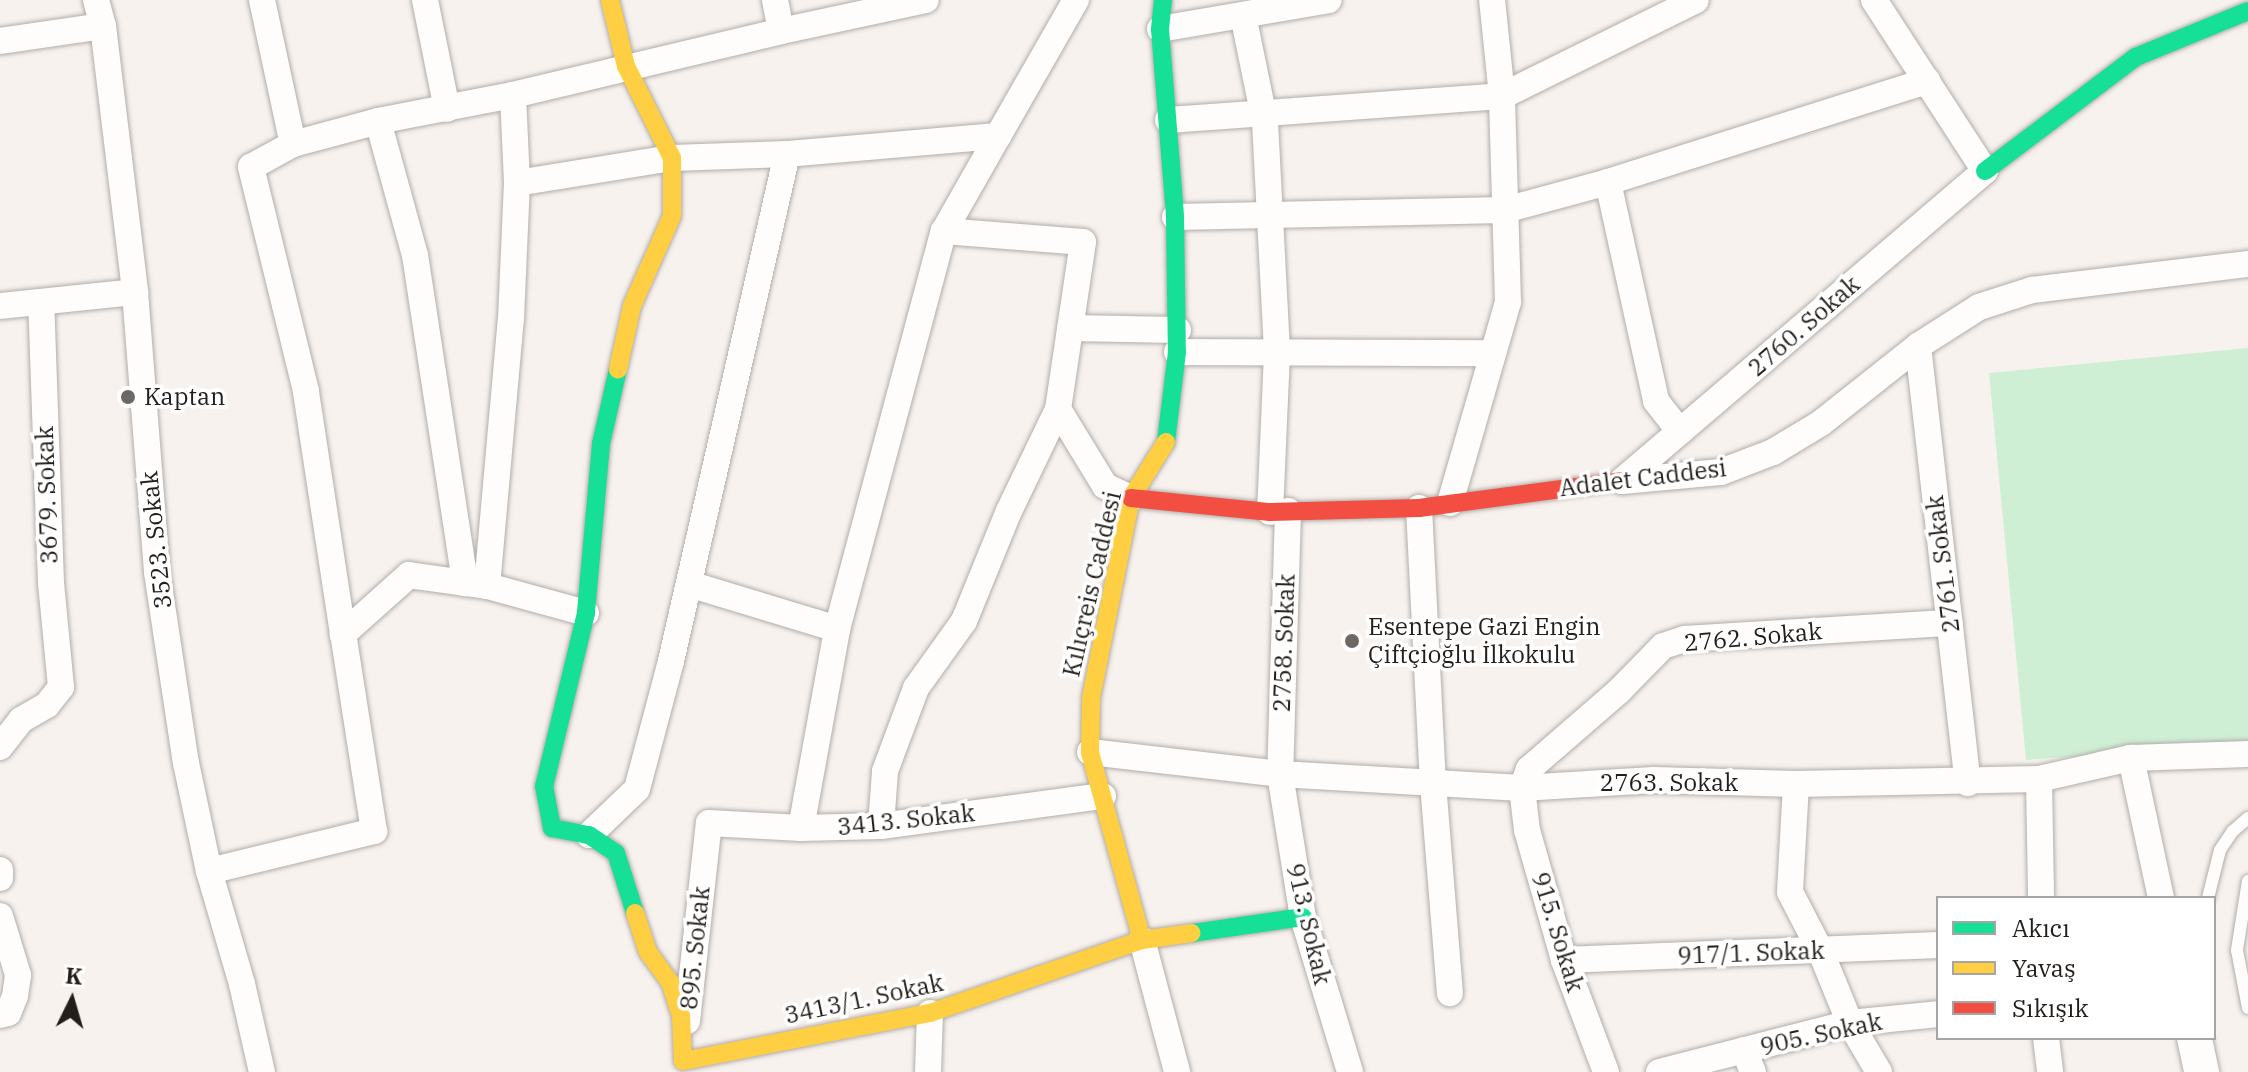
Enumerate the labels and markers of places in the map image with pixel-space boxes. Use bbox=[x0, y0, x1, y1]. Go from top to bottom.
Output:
place label: Kaptan bbox=[144, 383, 225, 411]
marker: Kaptan bbox=[119, 388, 137, 406]
place label: Esentepe Gazi Engin Çiftçioğlu İlkokulu bbox=[1368, 613, 1601, 669]
marker: Esentepe Gazi Engin Çiftçioğlu İlkokulu bbox=[1343, 632, 1361, 650]

